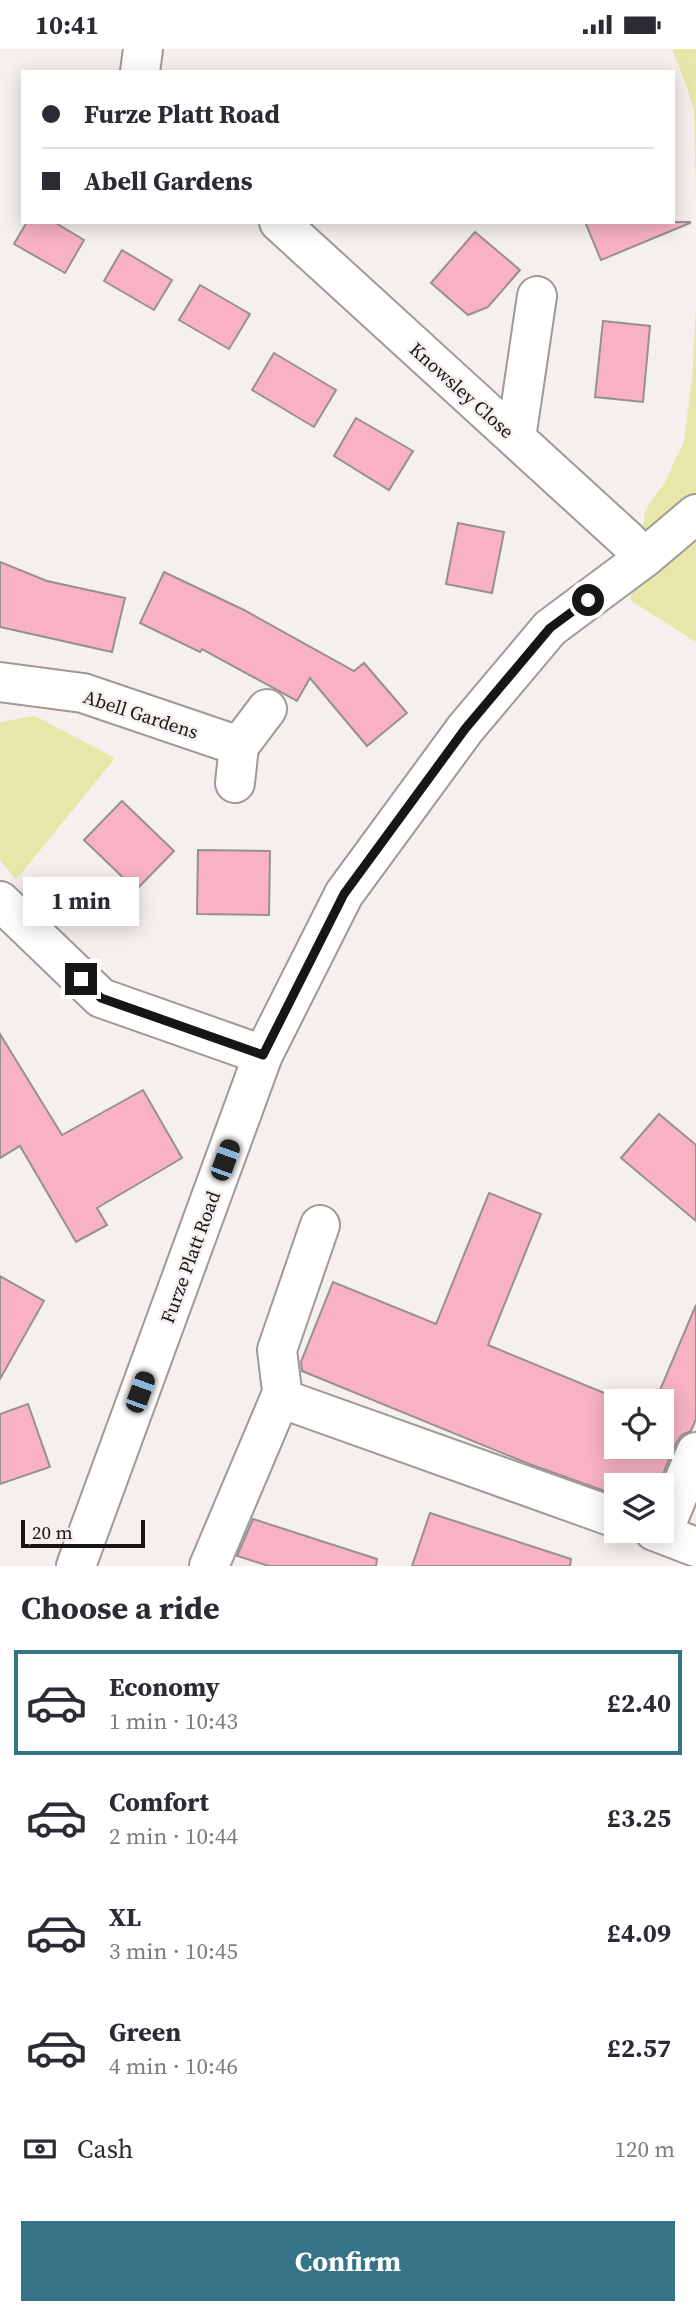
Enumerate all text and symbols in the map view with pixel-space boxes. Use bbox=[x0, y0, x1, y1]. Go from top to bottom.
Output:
text: 10:41 bbox=[35, 7, 99, 43]
text: Furze Platt Road bbox=[84, 96, 280, 132]
text: Abell Gardens bbox=[84, 163, 253, 199]
street label: Knowsley Close bbox=[404, 336, 520, 444]
route start bbox=[572, 584, 604, 616]
street label: Abell Gardens bbox=[80, 683, 202, 745]
callout: 1 min bbox=[23, 877, 139, 927]
text: 1 min bbox=[51, 885, 111, 917]
route end bbox=[65, 963, 97, 995]
car bbox=[208, 1137, 243, 1183]
street label: Furze Platt Road bbox=[154, 1187, 226, 1327]
car bbox=[123, 1369, 158, 1415]
map controls bbox=[604, 1389, 674, 1543]
button: locate bbox=[604, 1389, 674, 1459]
button: layers bbox=[604, 1473, 674, 1543]
scale bar bbox=[21, 1517, 145, 1549]
text: 20 m bbox=[32, 1519, 73, 1545]
text: Choose a ride bbox=[21, 1586, 220, 1630]
text: Economy bbox=[109, 1669, 220, 1705]
icon: car bbox=[25, 1671, 88, 1734]
text: £2.40 bbox=[607, 1685, 671, 1721]
text: 1 min · 10:43 bbox=[109, 1705, 238, 1737]
text: Comfort bbox=[109, 1784, 209, 1820]
icon: car bbox=[25, 1786, 88, 1849]
text: £3.25 bbox=[607, 1800, 671, 1836]
text: 2 min · 10:44 bbox=[109, 1820, 238, 1852]
text: XL bbox=[109, 1899, 141, 1935]
icon: car bbox=[25, 1901, 88, 1964]
text: £4.09 bbox=[607, 1915, 671, 1951]
text: 3 min · 10:45 bbox=[109, 1935, 238, 1967]
text: Green bbox=[109, 2014, 181, 2050]
icon: car bbox=[25, 2016, 88, 2079]
text: £2.57 bbox=[607, 2030, 671, 2066]
text: 4 min · 10:46 bbox=[109, 2050, 238, 2082]
icon: cash bbox=[21, 2130, 59, 2168]
text: Cash bbox=[77, 2131, 133, 2167]
text: 120 m bbox=[614, 2133, 675, 2165]
button: Confirm bbox=[21, 2221, 675, 2301]

